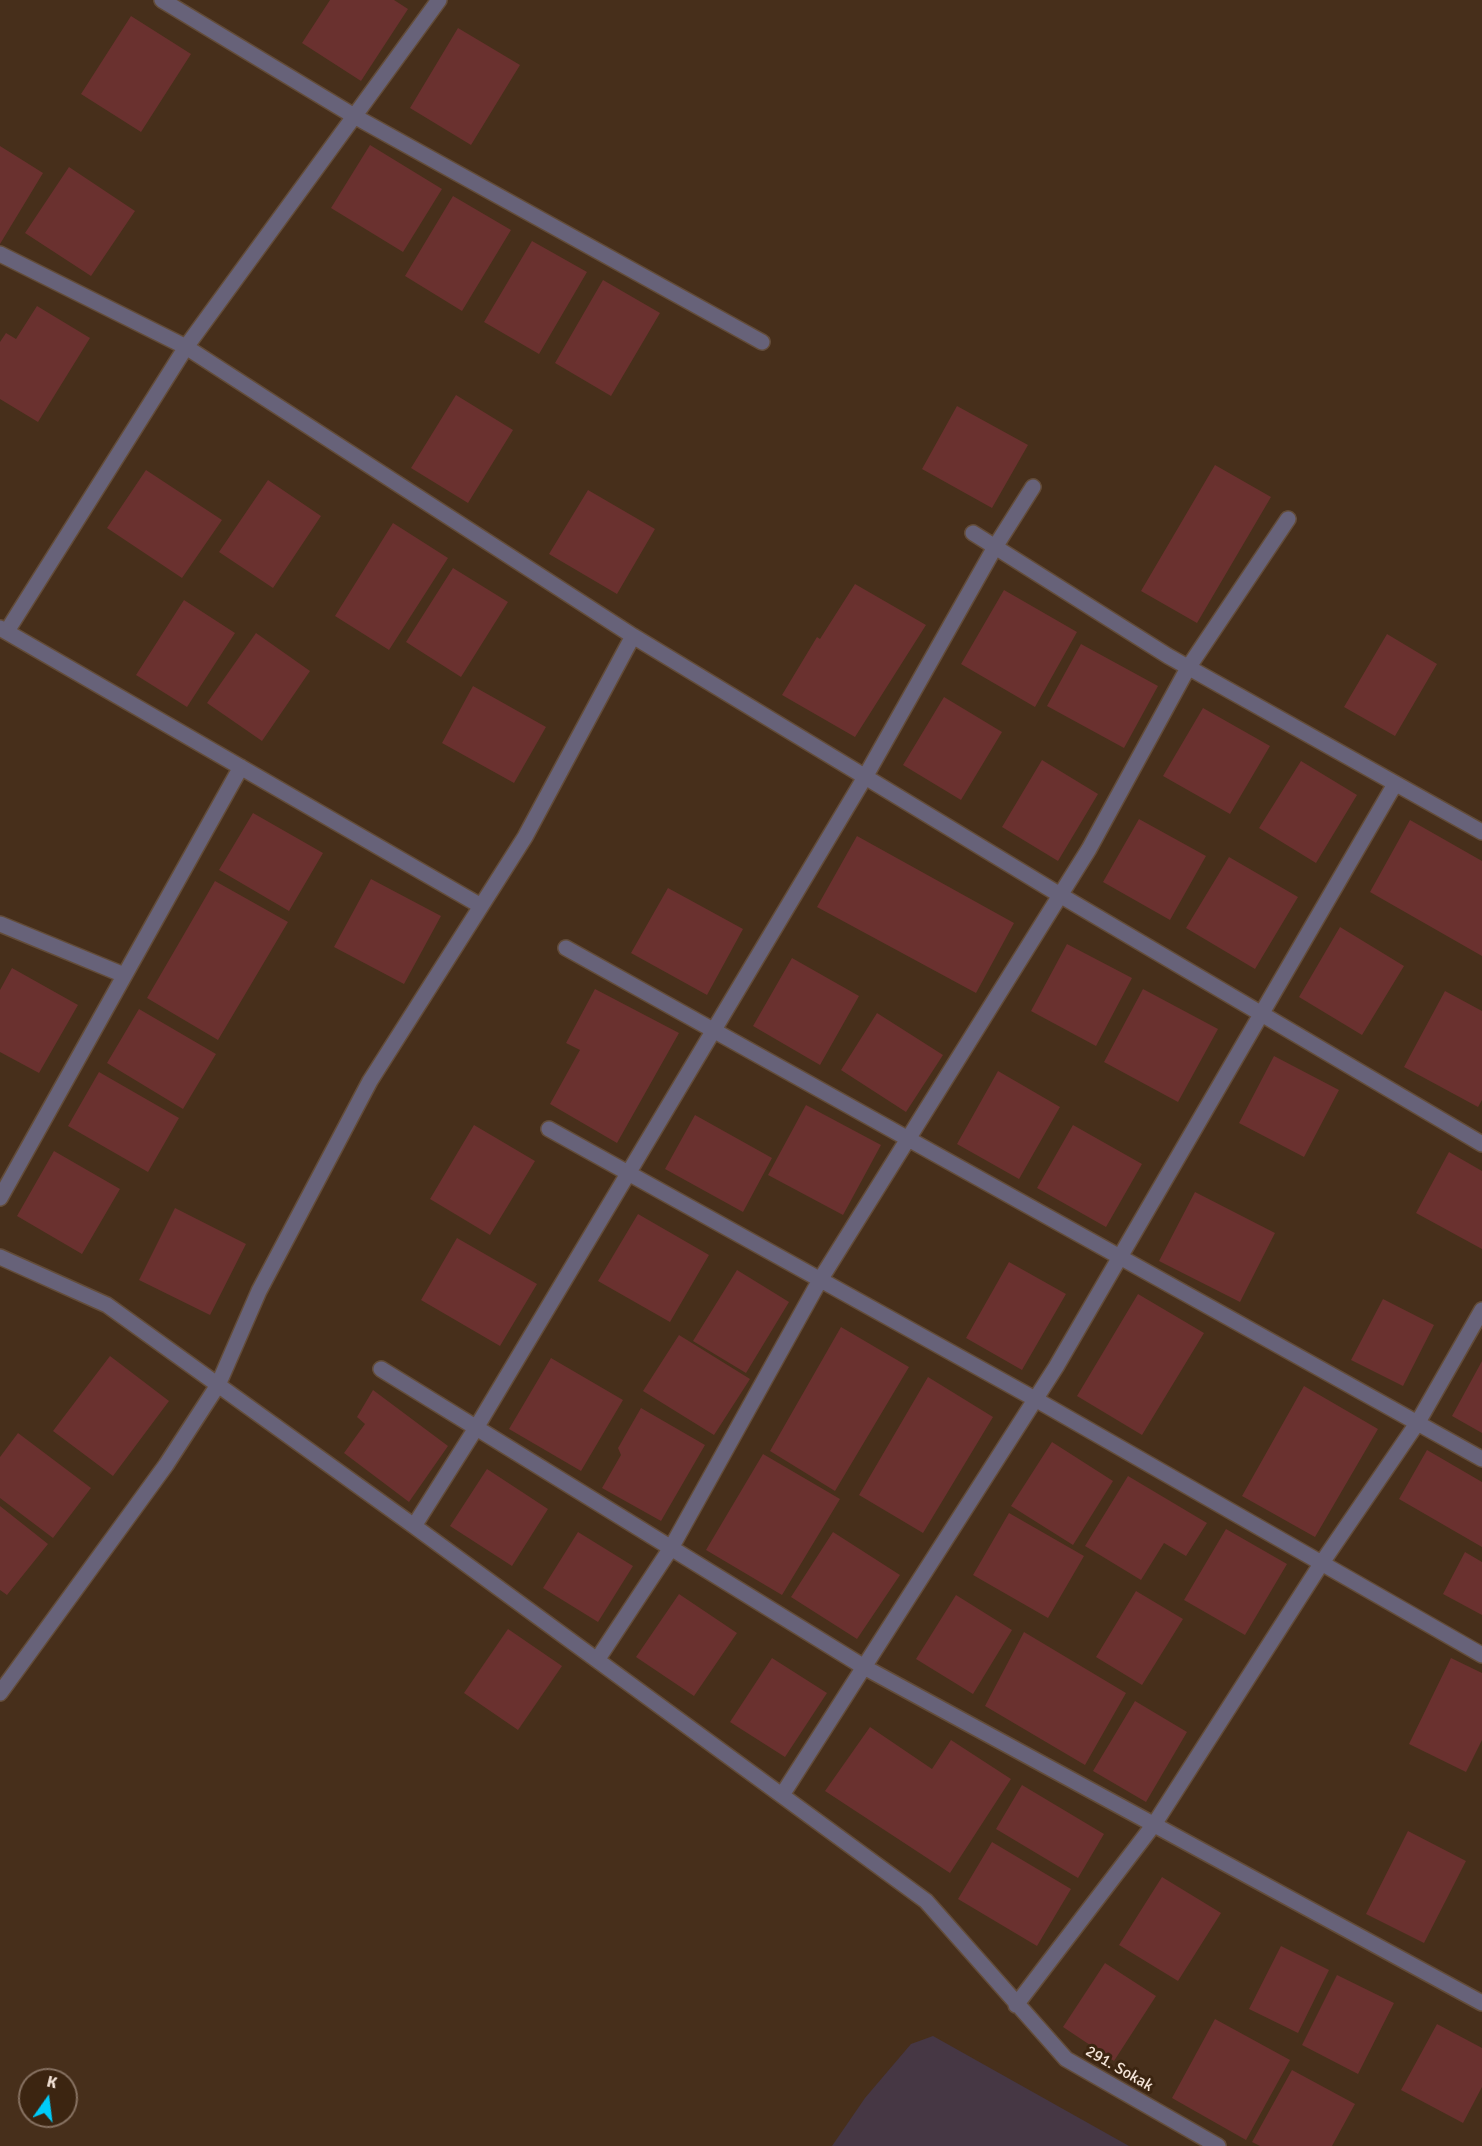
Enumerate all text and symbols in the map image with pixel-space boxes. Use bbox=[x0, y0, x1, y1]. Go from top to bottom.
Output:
street label: 291. Sokak bbox=[1082, 2042, 1156, 2096]
north arrow bbox=[18, 2068, 78, 2128]
text: K bbox=[45, 2072, 59, 2093]

